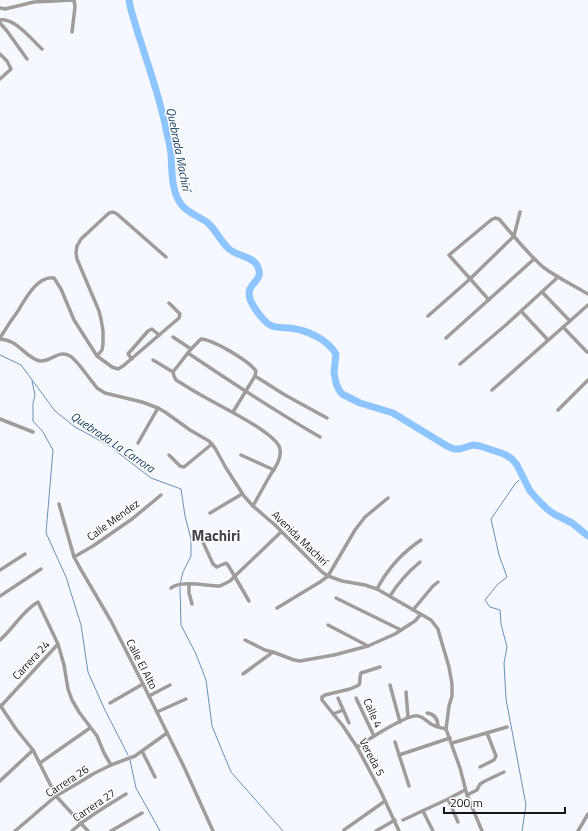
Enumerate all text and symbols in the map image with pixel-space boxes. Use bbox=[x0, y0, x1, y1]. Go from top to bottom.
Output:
water label: Quebrada Machirí bbox=[162, 106, 197, 196]
water label: Quebrada La Carrora bbox=[67, 407, 160, 478]
street label: Calle Mendez bbox=[83, 495, 143, 545]
street label: Avenida Machirí bbox=[268, 507, 333, 570]
district label: Machiri bbox=[192, 524, 240, 547]
street label: Calle El Alto bbox=[123, 636, 162, 692]
street label: Carrera 24 bbox=[9, 637, 53, 683]
street label: Calle 4 bbox=[359, 696, 387, 730]
street label: Vereda 5 bbox=[355, 735, 389, 779]
street label: Carrera 26 bbox=[42, 761, 92, 801]
street label: Carrera 27 bbox=[69, 785, 119, 825]
scale bar bbox=[444, 789, 565, 815]
text: 200 m bbox=[450, 793, 483, 812]

